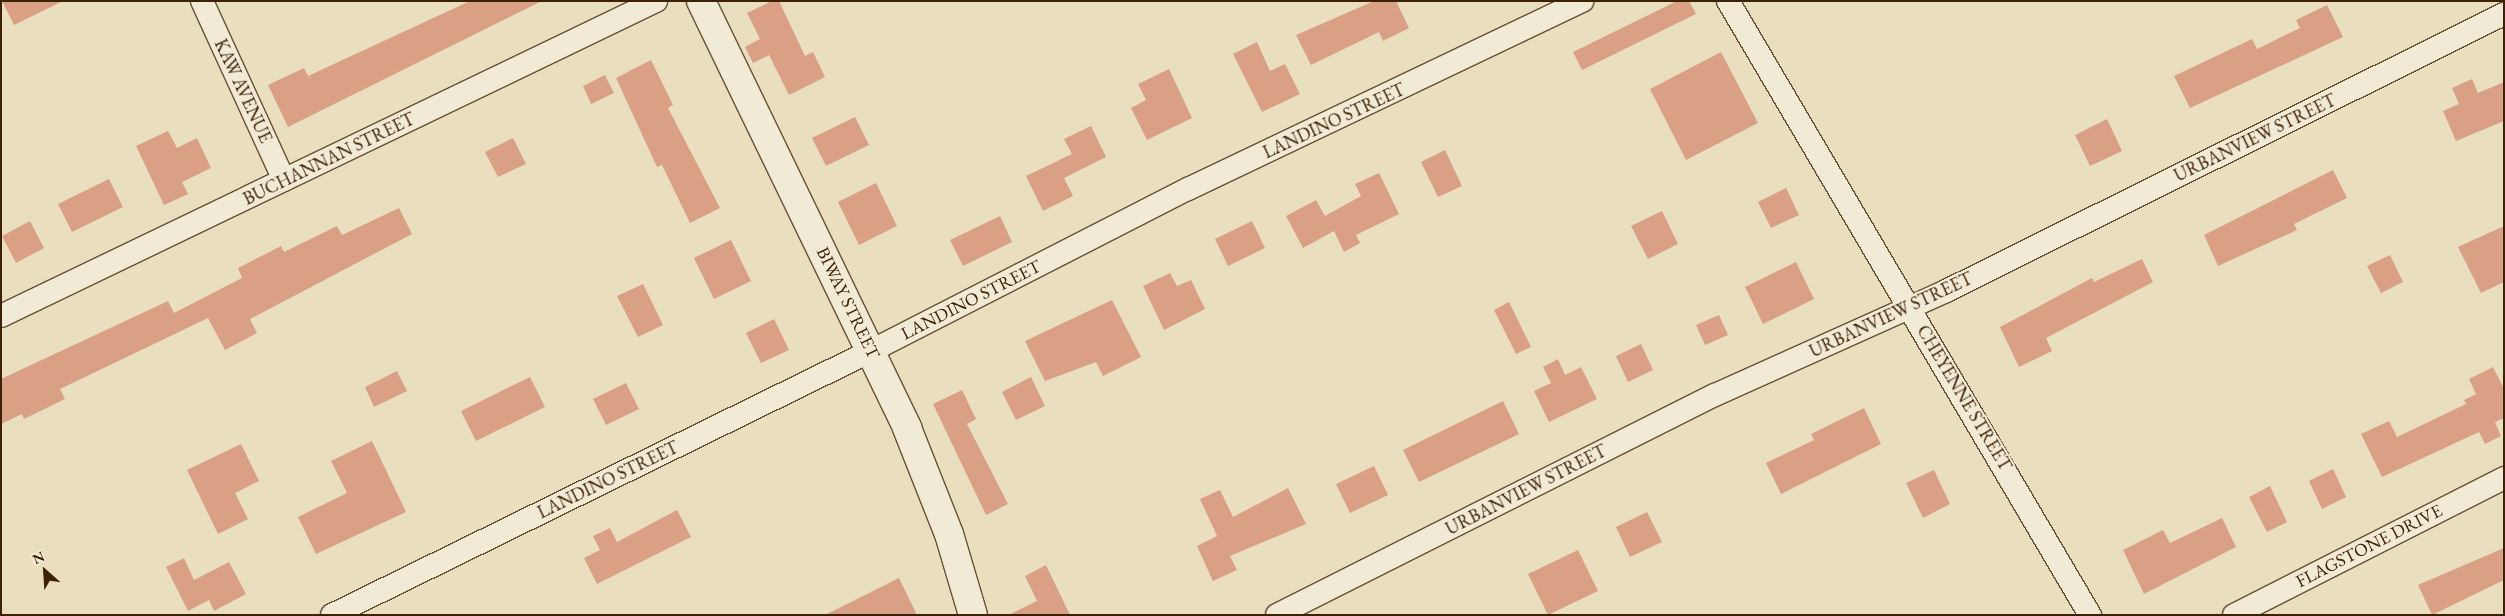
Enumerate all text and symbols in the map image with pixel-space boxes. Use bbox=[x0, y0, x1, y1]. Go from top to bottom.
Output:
street label: KAW AVENUE bbox=[210, 36, 276, 146]
street label: LANDINO STREET bbox=[1260, 79, 1408, 163]
street label: URBANVIEW STREET bbox=[2171, 89, 2339, 187]
street label: BUCHANNAN STREET bbox=[240, 108, 418, 210]
street label: BIWAY STREET bbox=[812, 244, 884, 362]
street label: LANDINO STREET bbox=[897, 255, 1045, 345]
street label: URBANVIEW STREET bbox=[1806, 268, 1976, 362]
street label: CHEYENNE STREET bbox=[1912, 321, 2016, 475]
street label: LANDINO STREET bbox=[534, 437, 682, 523]
street label: URBANVIEW STREET bbox=[1442, 440, 1610, 540]
street label: FLAGSTONE DRIVE bbox=[2292, 500, 2446, 592]
north arrow bbox=[20, 546, 70, 596]
text: N bbox=[29, 547, 47, 568]

